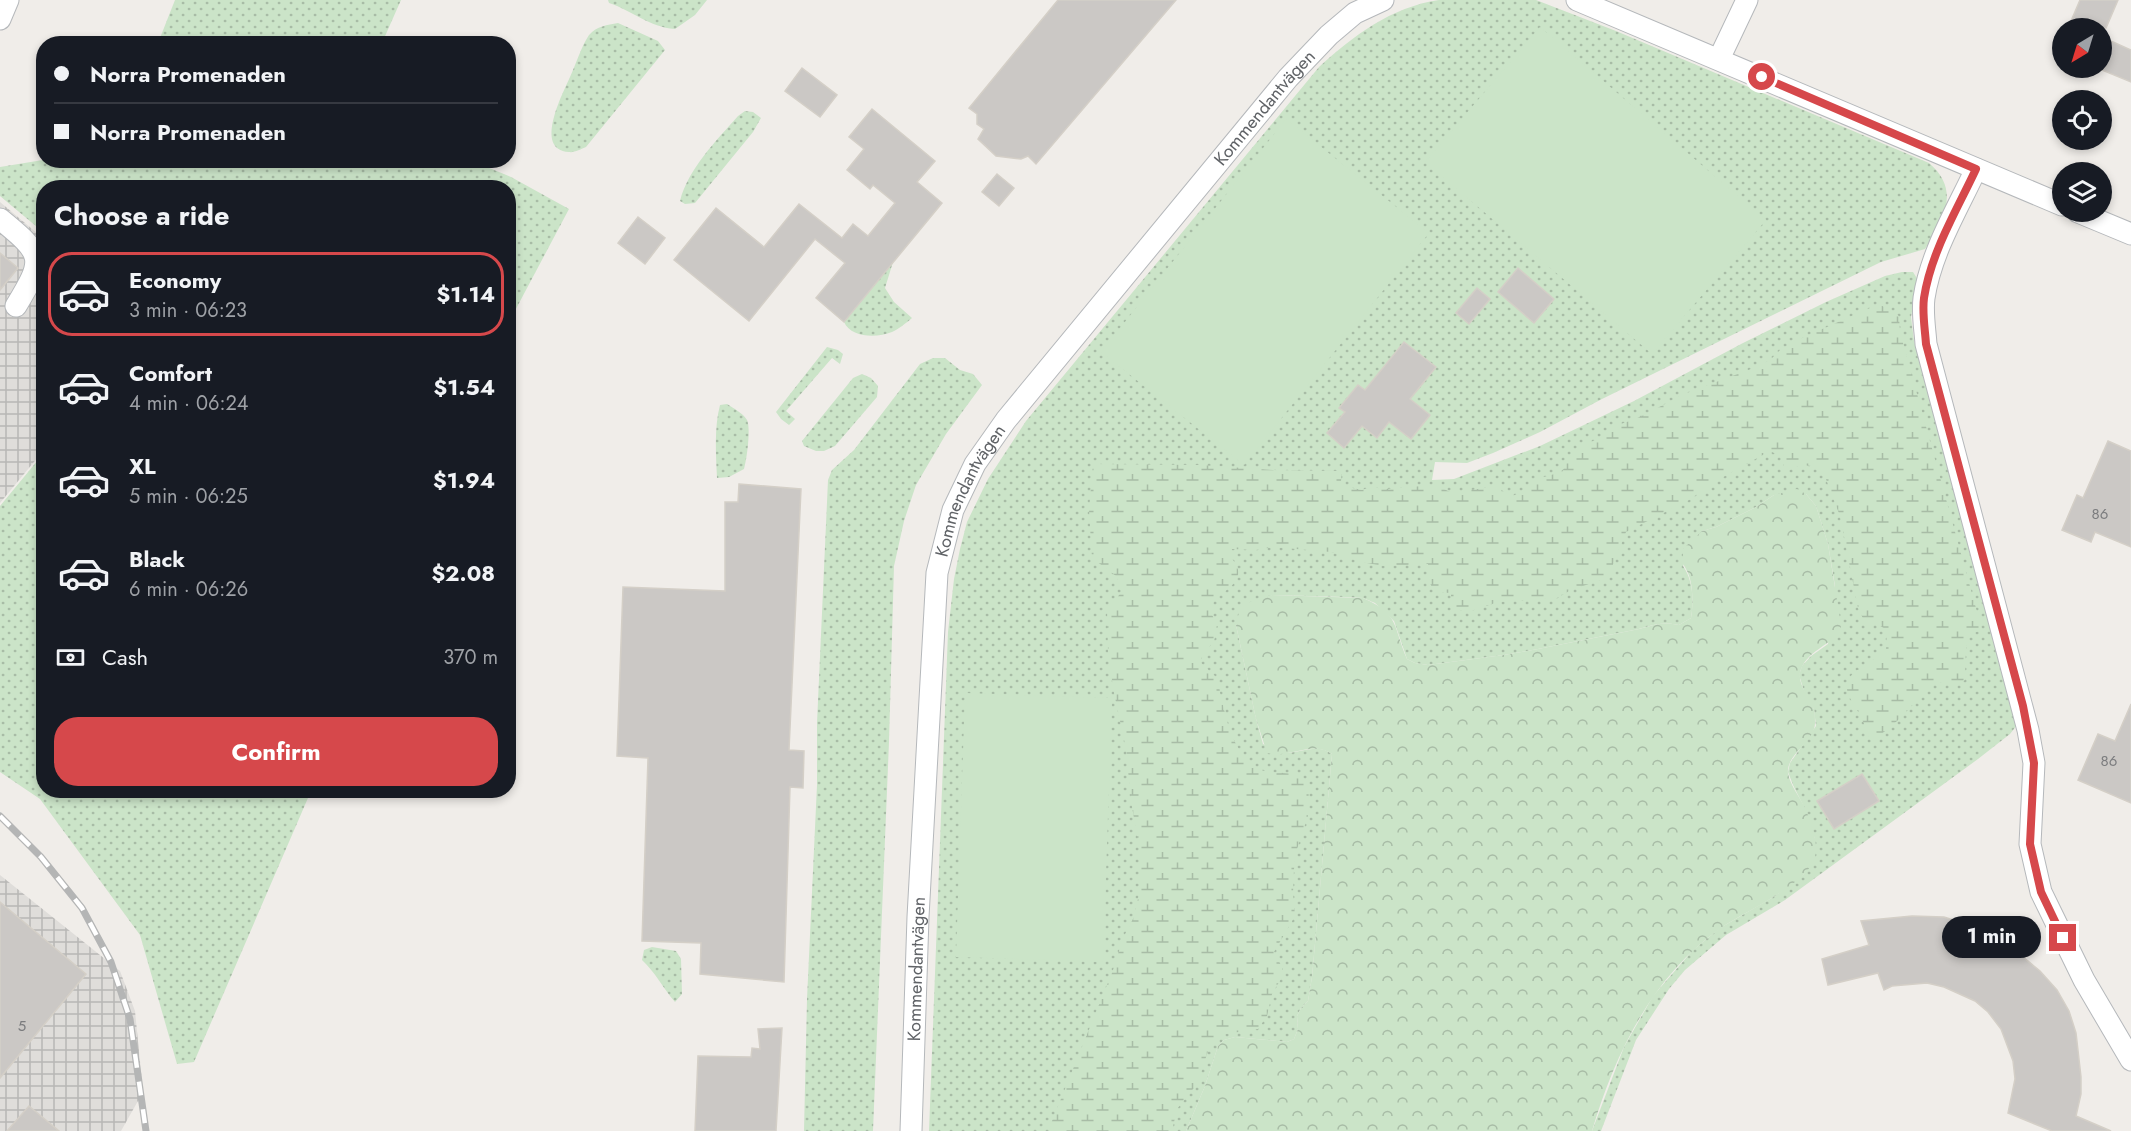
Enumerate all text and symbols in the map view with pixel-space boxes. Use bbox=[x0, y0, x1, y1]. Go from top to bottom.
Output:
north arrow bbox=[2052, 18, 2112, 78]
map controls bbox=[2052, 18, 2112, 222]
street label: Kommendantvägen bbox=[1208, 44, 1321, 171]
text: Norra Promenaden bbox=[90, 58, 286, 90]
route start bbox=[1748, 63, 1775, 90]
button: locate bbox=[2052, 90, 2112, 150]
text: Norra Promenaden bbox=[90, 116, 286, 148]
button: layers bbox=[2052, 162, 2112, 222]
text: Choose a ride bbox=[54, 196, 229, 235]
text: Economy bbox=[129, 264, 221, 296]
icon: car bbox=[57, 267, 111, 321]
text: $1.14 bbox=[436, 278, 495, 310]
text: 3 min · 06:23 bbox=[129, 296, 247, 325]
text: Comfort bbox=[129, 357, 212, 389]
icon: car bbox=[57, 360, 111, 414]
text: $1.54 bbox=[433, 371, 495, 403]
text: 4 min · 06:24 bbox=[129, 389, 249, 418]
street label: Kommendantvägen bbox=[929, 419, 1012, 560]
text: XL bbox=[129, 450, 156, 482]
icon: car bbox=[57, 453, 111, 507]
text: $1.94 bbox=[433, 464, 495, 496]
text: 5 min · 06:25 bbox=[129, 482, 248, 511]
house number: 86 bbox=[2092, 503, 2108, 525]
text: Black bbox=[129, 543, 185, 575]
icon: car bbox=[57, 546, 111, 600]
text: $2.08 bbox=[431, 557, 495, 589]
text: 6 min · 06:26 bbox=[129, 575, 248, 604]
icon: cash bbox=[54, 641, 87, 674]
text: Cash bbox=[102, 641, 148, 673]
text: 370 m bbox=[443, 643, 498, 672]
button: Confirm bbox=[54, 717, 498, 786]
house number: 86 bbox=[2101, 750, 2117, 772]
street label: Kommendantvägen bbox=[901, 896, 932, 1042]
callout: 1 min bbox=[1943, 917, 2042, 959]
text: 1 min bbox=[1967, 922, 2016, 951]
route end bbox=[2049, 924, 2076, 951]
house number: 5 bbox=[18, 1015, 26, 1037]

